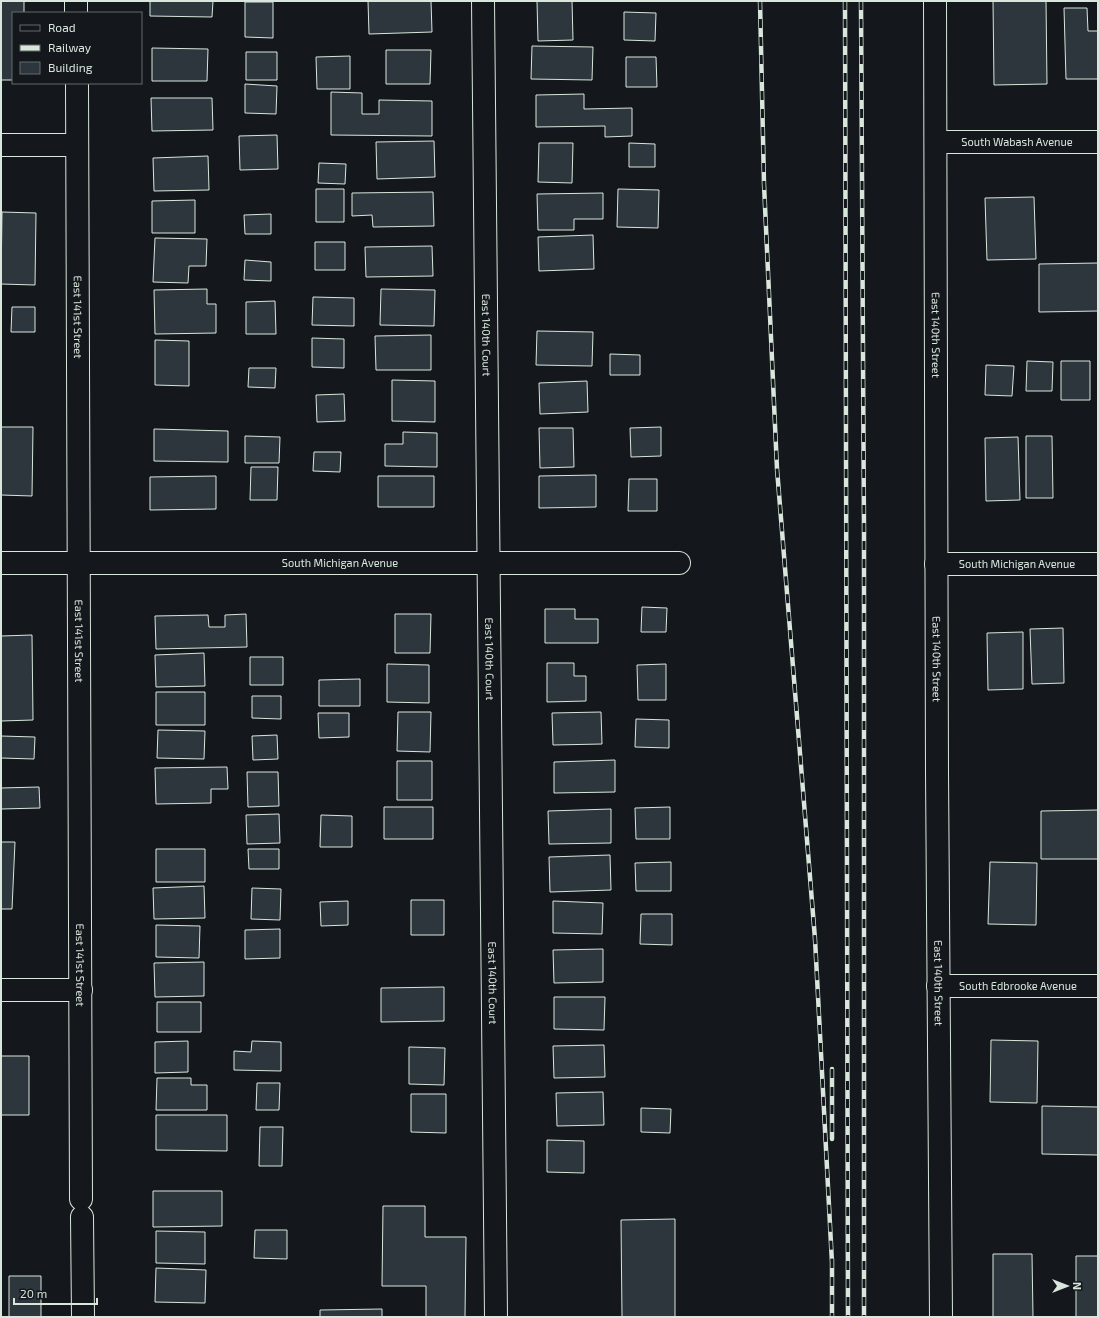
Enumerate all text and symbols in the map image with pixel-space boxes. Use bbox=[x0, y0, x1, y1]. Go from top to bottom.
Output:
legend bbox=[12, 12, 142, 84]
text: Road bbox=[48, 20, 76, 34]
text: Railway bbox=[48, 40, 92, 54]
text: Building bbox=[48, 60, 93, 74]
street label: South Wabash Avenue bbox=[961, 135, 1073, 148]
street label: East 141st Street bbox=[72, 276, 85, 358]
street label: East 140th Street bbox=[930, 292, 943, 378]
street label: East 140th Court bbox=[480, 294, 494, 376]
street label: South Michigan Avenue bbox=[282, 556, 398, 569]
street label: South Michigan Avenue bbox=[959, 557, 1075, 570]
street label: East 141st Street bbox=[73, 600, 86, 682]
street label: East 140th Street bbox=[931, 616, 944, 702]
street label: East 140th Court bbox=[483, 618, 497, 700]
street label: East 141st Street bbox=[74, 924, 87, 1006]
street label: East 140th Street bbox=[932, 940, 946, 1026]
street label: East 140th Court bbox=[486, 942, 500, 1024]
street label: South Edbrooke Avenue bbox=[959, 979, 1077, 992]
north arrow bbox=[1047, 1266, 1087, 1306]
scale bar bbox=[14, 1280, 97, 1306]
text: N bbox=[1071, 1282, 1084, 1290]
text: 20 m bbox=[20, 1286, 47, 1300]

